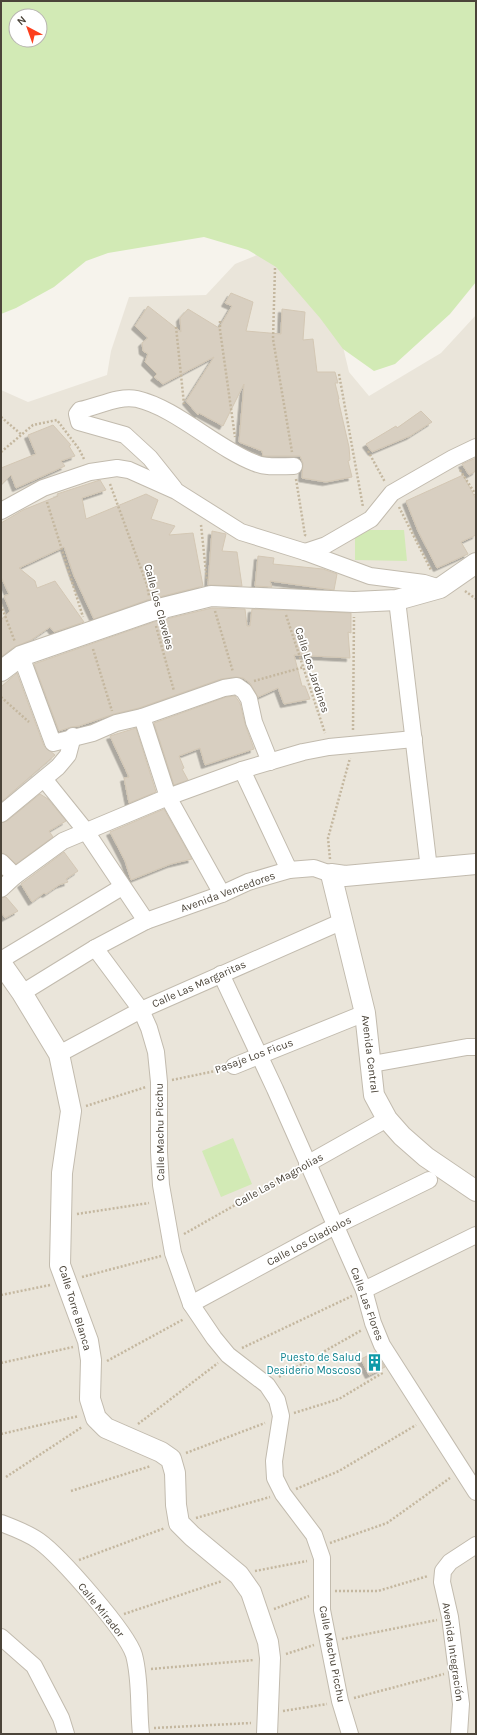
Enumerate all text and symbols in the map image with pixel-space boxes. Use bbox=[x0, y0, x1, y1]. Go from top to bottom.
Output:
north arrow bbox=[8, 8, 48, 48]
text: N bbox=[15, 13, 29, 28]
street label: Calle Los Claveles bbox=[141, 563, 177, 652]
street label: Calle Los Jardines bbox=[292, 626, 332, 715]
street label: Avenida Vencedores bbox=[179, 869, 277, 915]
street label: Calle Las Margaritas bbox=[150, 957, 248, 1011]
street label: Avenida Central bbox=[359, 1014, 381, 1094]
street label: Pasaje Los Ficus bbox=[213, 1036, 295, 1076]
street label: Calle Machu Picchu bbox=[153, 1083, 167, 1181]
street label: Calle Las Magnolias bbox=[232, 1150, 326, 1210]
street label: Calle Los Gladiolos bbox=[265, 1213, 354, 1269]
street label: Calle Torre Blanca bbox=[56, 1264, 94, 1352]
street label: Calle Las Flores bbox=[348, 1266, 386, 1343]
place label: Puesto de Salud Desiderio Moscoso bbox=[266, 1351, 361, 1377]
building icon: Puesto de Salud Desiderio Moscoso bbox=[364, 1353, 384, 1373]
street label: Calle Mirador bbox=[75, 1580, 127, 1640]
street label: Avenida Integración bbox=[440, 1602, 466, 1702]
street label: Calle Machu Picchu bbox=[316, 1605, 348, 1703]

